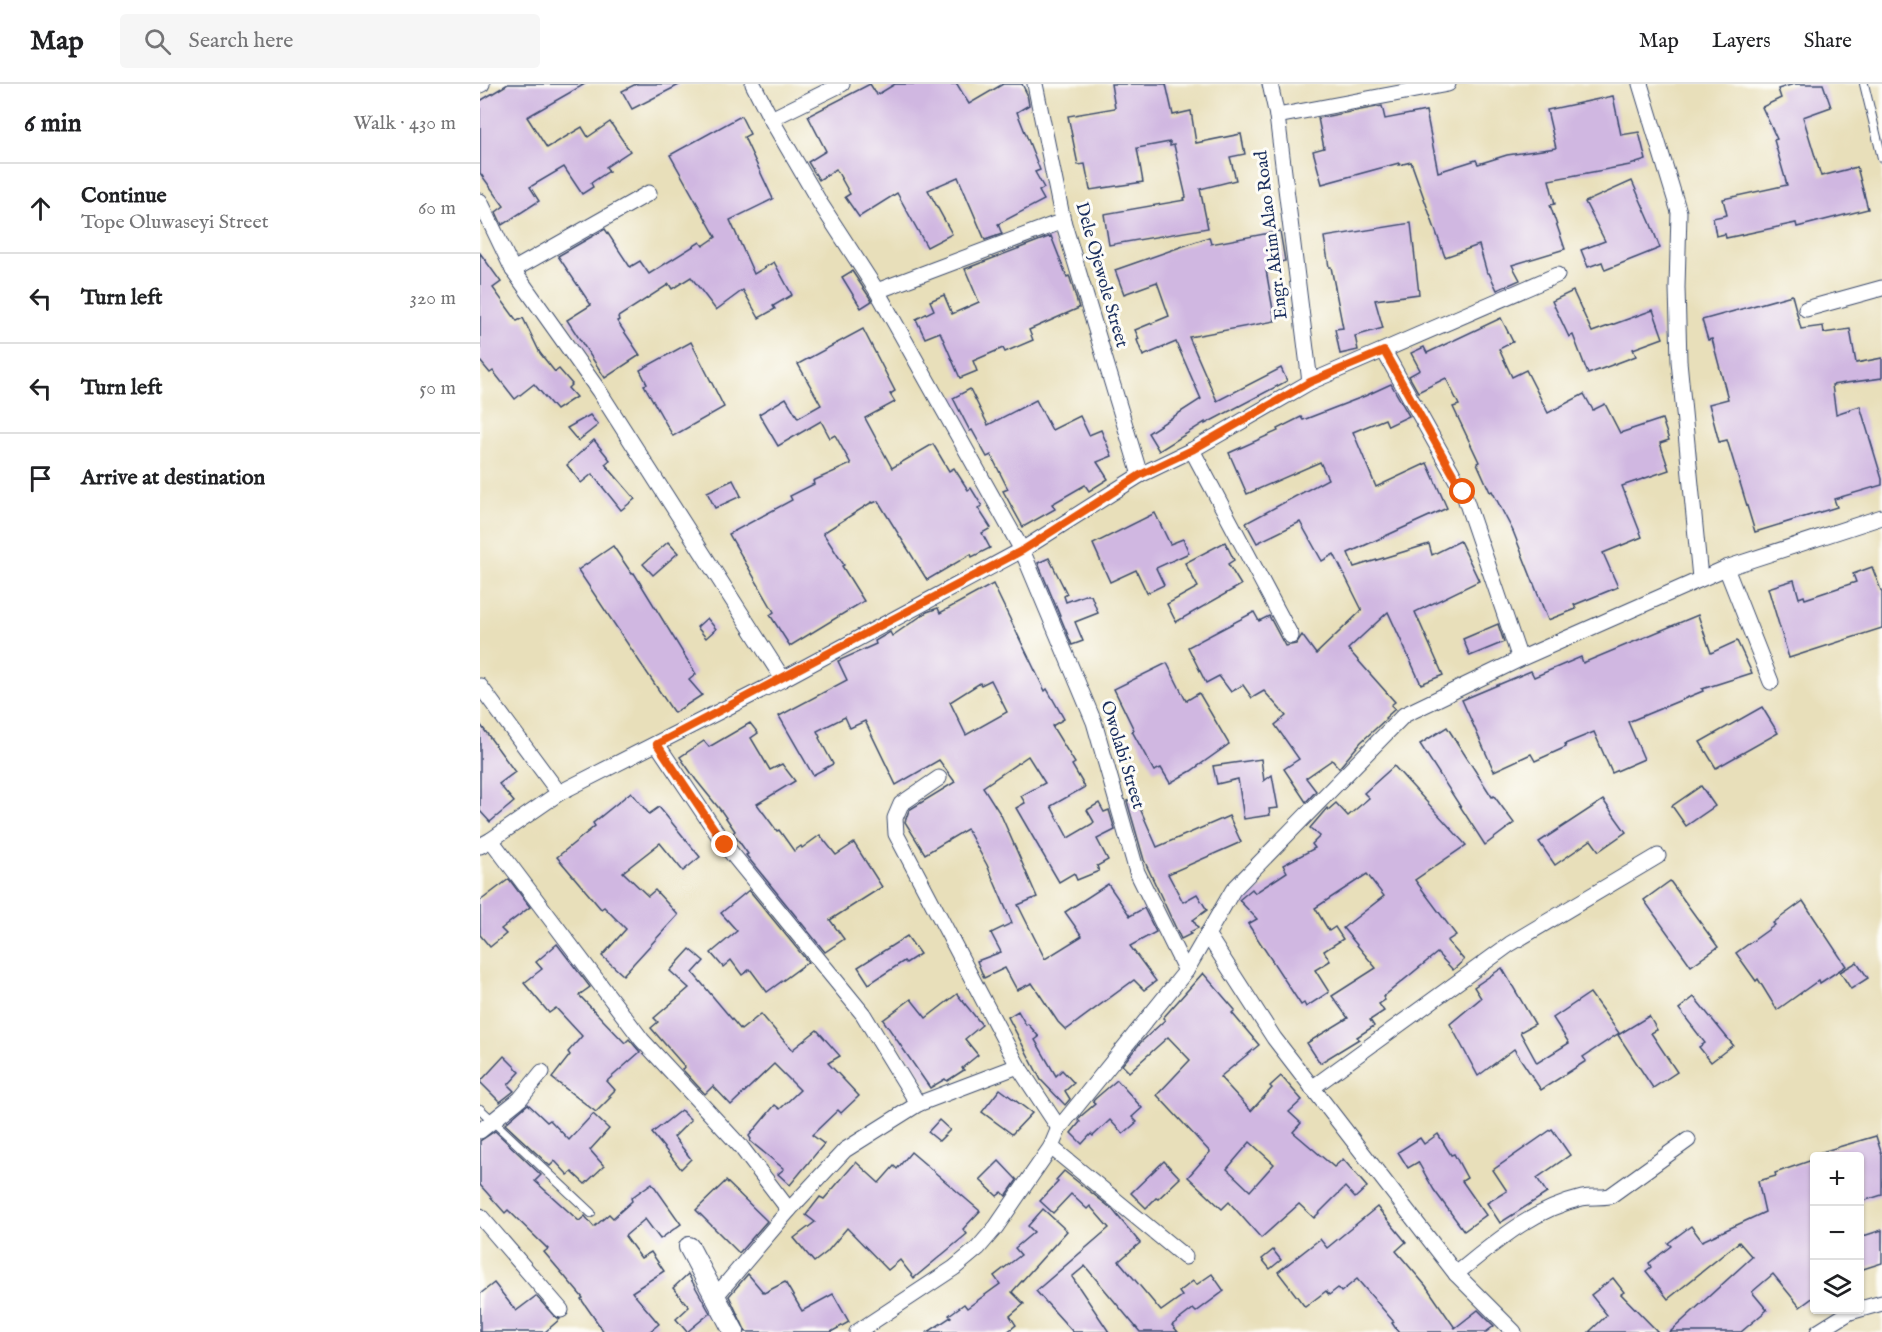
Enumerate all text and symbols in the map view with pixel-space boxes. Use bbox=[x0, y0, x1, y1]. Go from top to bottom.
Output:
search box bbox=[120, 14, 540, 68]
text: Map bbox=[30, 24, 84, 59]
icon: search bbox=[141, 25, 174, 58]
text: Search here bbox=[189, 27, 293, 55]
text: Map bbox=[1639, 28, 1679, 55]
text: Layers bbox=[1712, 28, 1771, 55]
text: Share bbox=[1804, 28, 1852, 55]
text: 6 min bbox=[24, 107, 82, 140]
text: Walk · 430 m bbox=[353, 111, 456, 136]
street label: Engr. Akim Alao Road bbox=[1250, 149, 1294, 321]
text: Continue bbox=[81, 182, 167, 210]
icon: ahead bbox=[24, 192, 57, 225]
text: 60 m bbox=[418, 196, 456, 221]
street label: Dele Ojewole Street bbox=[1069, 200, 1133, 350]
text: Tope Oluwaseyi Street bbox=[81, 210, 269, 235]
icon: left bbox=[24, 282, 57, 315]
text: Turn left bbox=[81, 284, 163, 312]
text: 320 m bbox=[410, 286, 456, 311]
icon: left bbox=[24, 372, 57, 405]
text: Turn left bbox=[81, 374, 163, 402]
text: 50 m bbox=[419, 376, 456, 401]
icon: arrive bbox=[24, 462, 57, 495]
text: Arrive at destination bbox=[81, 464, 265, 492]
route start bbox=[1449, 478, 1475, 504]
street label: Owolabi Street bbox=[1095, 698, 1149, 812]
route end bbox=[711, 831, 737, 857]
map controls bbox=[1810, 1152, 1864, 1314]
button: + bbox=[1810, 1152, 1864, 1206]
button: − bbox=[1810, 1206, 1864, 1260]
button: layers bbox=[1810, 1260, 1864, 1314]

